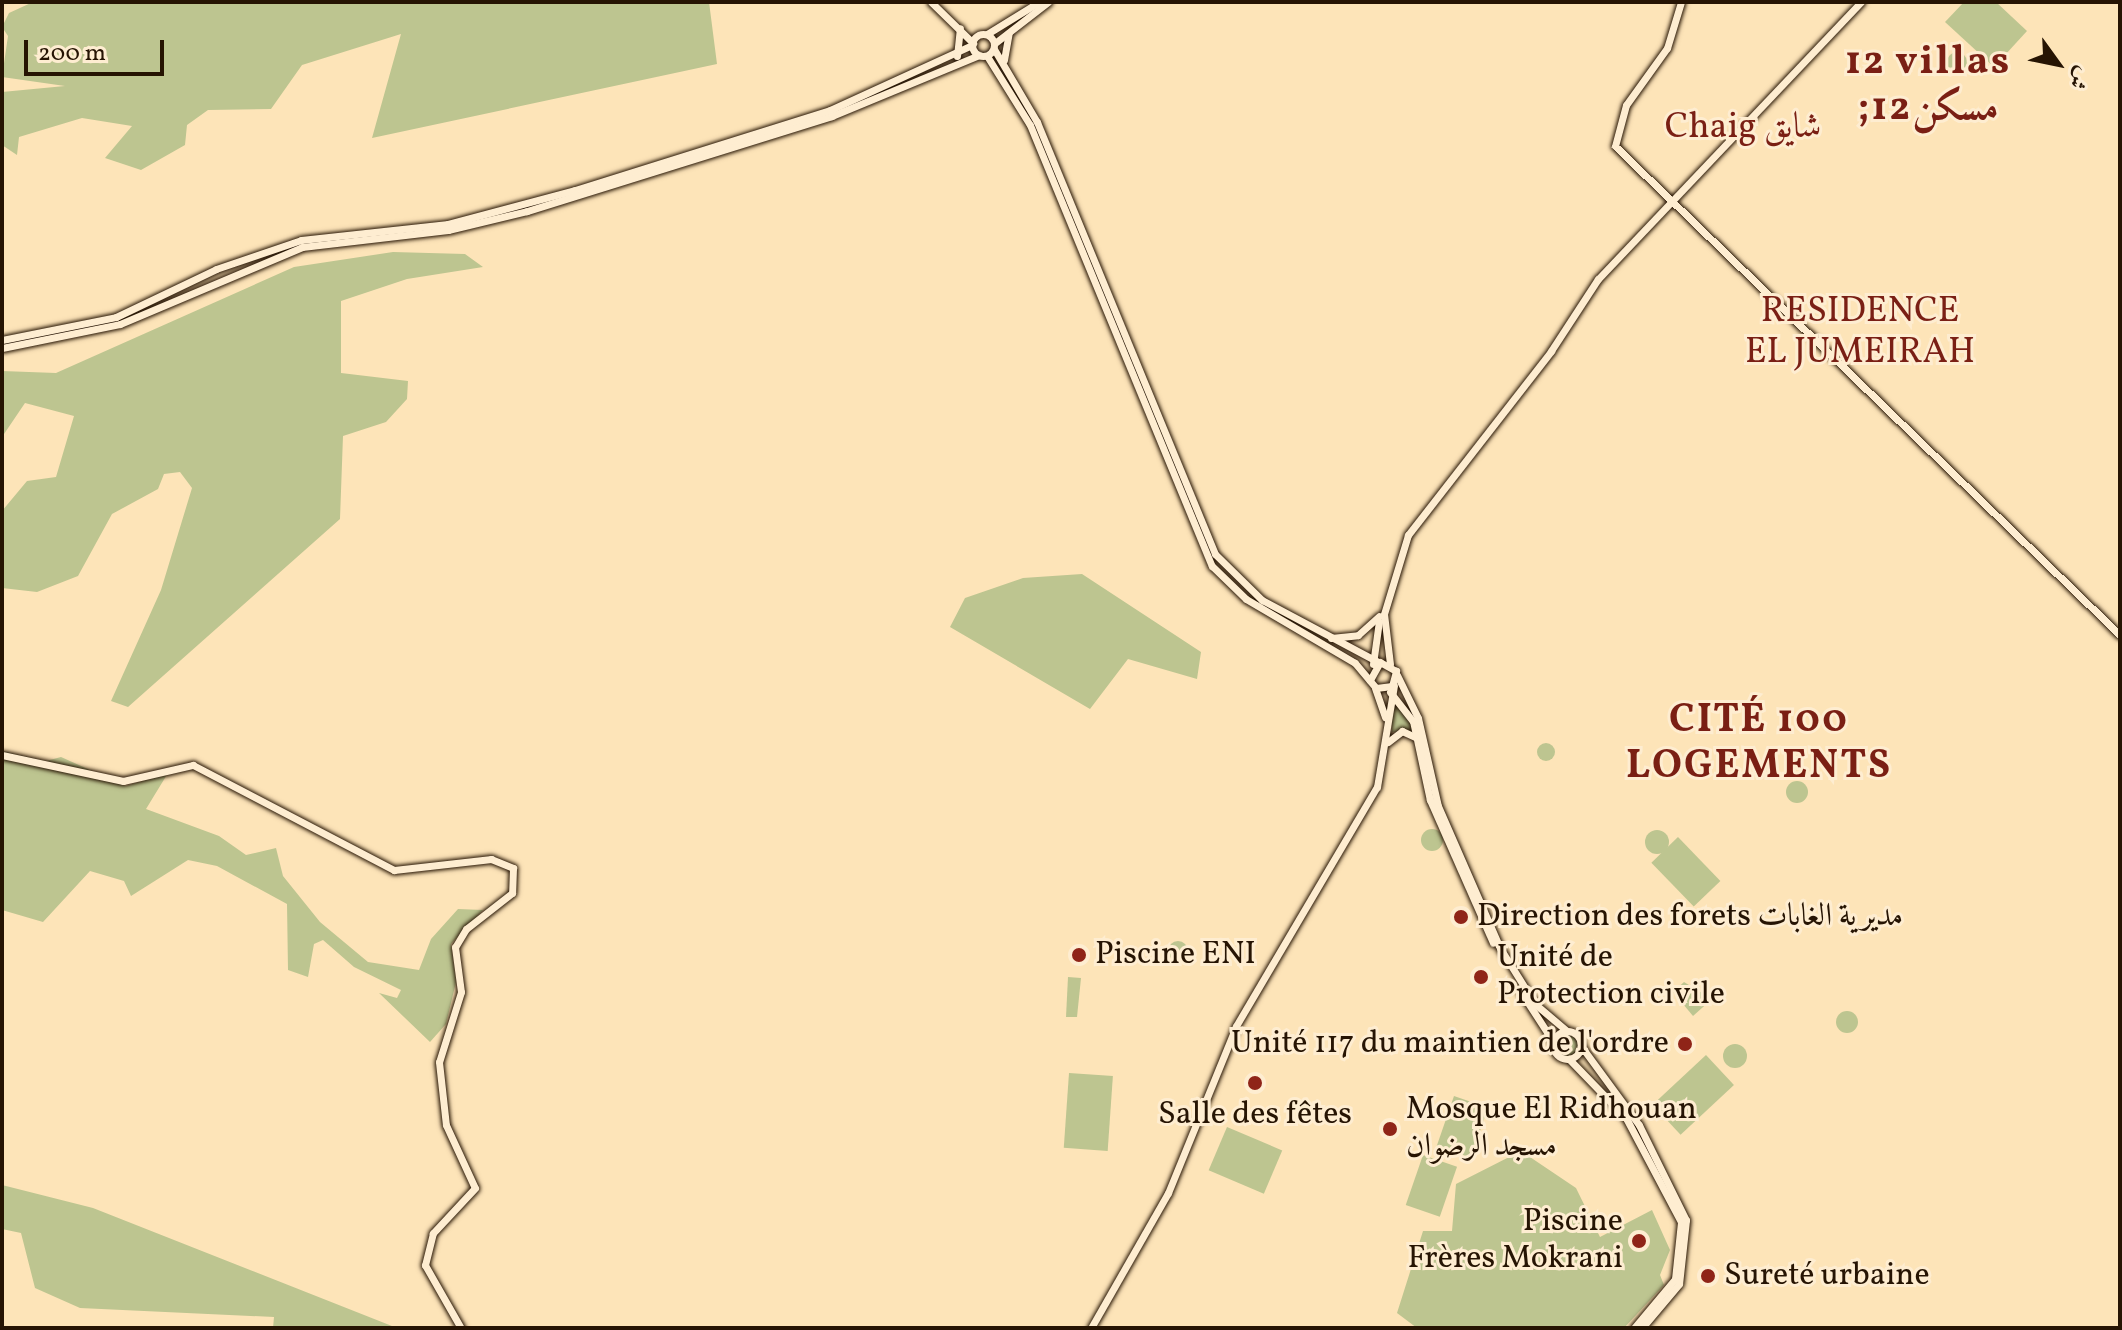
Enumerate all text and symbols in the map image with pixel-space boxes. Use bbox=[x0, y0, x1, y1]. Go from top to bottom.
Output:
scale bar bbox=[28, 24, 168, 74]
north arrow bbox=[2018, 24, 2098, 104]
text: 200 m bbox=[38, 37, 106, 71]
district label: 12 villas ;12مسكن bbox=[1845, 39, 2011, 133]
text: ش bbox=[2060, 60, 2097, 95]
district label: Chaig شايق bbox=[1665, 107, 1821, 151]
district label: RESIDENCE EL JUMEIRAH bbox=[1734, 290, 1986, 375]
district label: CITÉ 100 LOGEMENTS bbox=[1626, 697, 1892, 791]
place label: Direction des forets مديرية الغابات bbox=[1477, 898, 1903, 936]
marker: Direction des forets مديرية الغابات bbox=[1452, 908, 1470, 926]
place label: Piscine ENI bbox=[1095, 936, 1256, 974]
place label: Unité de Protection civile bbox=[1497, 940, 1725, 1015]
marker: Piscine ENI bbox=[1070, 946, 1088, 964]
marker: Unité de Protection civile bbox=[1472, 968, 1490, 986]
place label: Unité 117 du maintien de l'ordre bbox=[1231, 1025, 1669, 1063]
marker: Unité 117 du maintien de l'ordre bbox=[1676, 1035, 1694, 1053]
marker: Salle des fêtes bbox=[1246, 1074, 1264, 1092]
place label: Mosque El Ridhouan مسجد الرضوان bbox=[1406, 1092, 1697, 1167]
place label: Salle des fêtes bbox=[1158, 1096, 1352, 1134]
marker: Mosque El Ridhouan مسجد الرضوان bbox=[1381, 1120, 1399, 1138]
place label: Piscine Frères Mokrani bbox=[1407, 1204, 1623, 1279]
marker: Piscine Frères Mokrani bbox=[1630, 1232, 1648, 1250]
place label: Sureté urbaine bbox=[1724, 1257, 1930, 1295]
marker: Sureté urbaine bbox=[1699, 1267, 1717, 1285]

